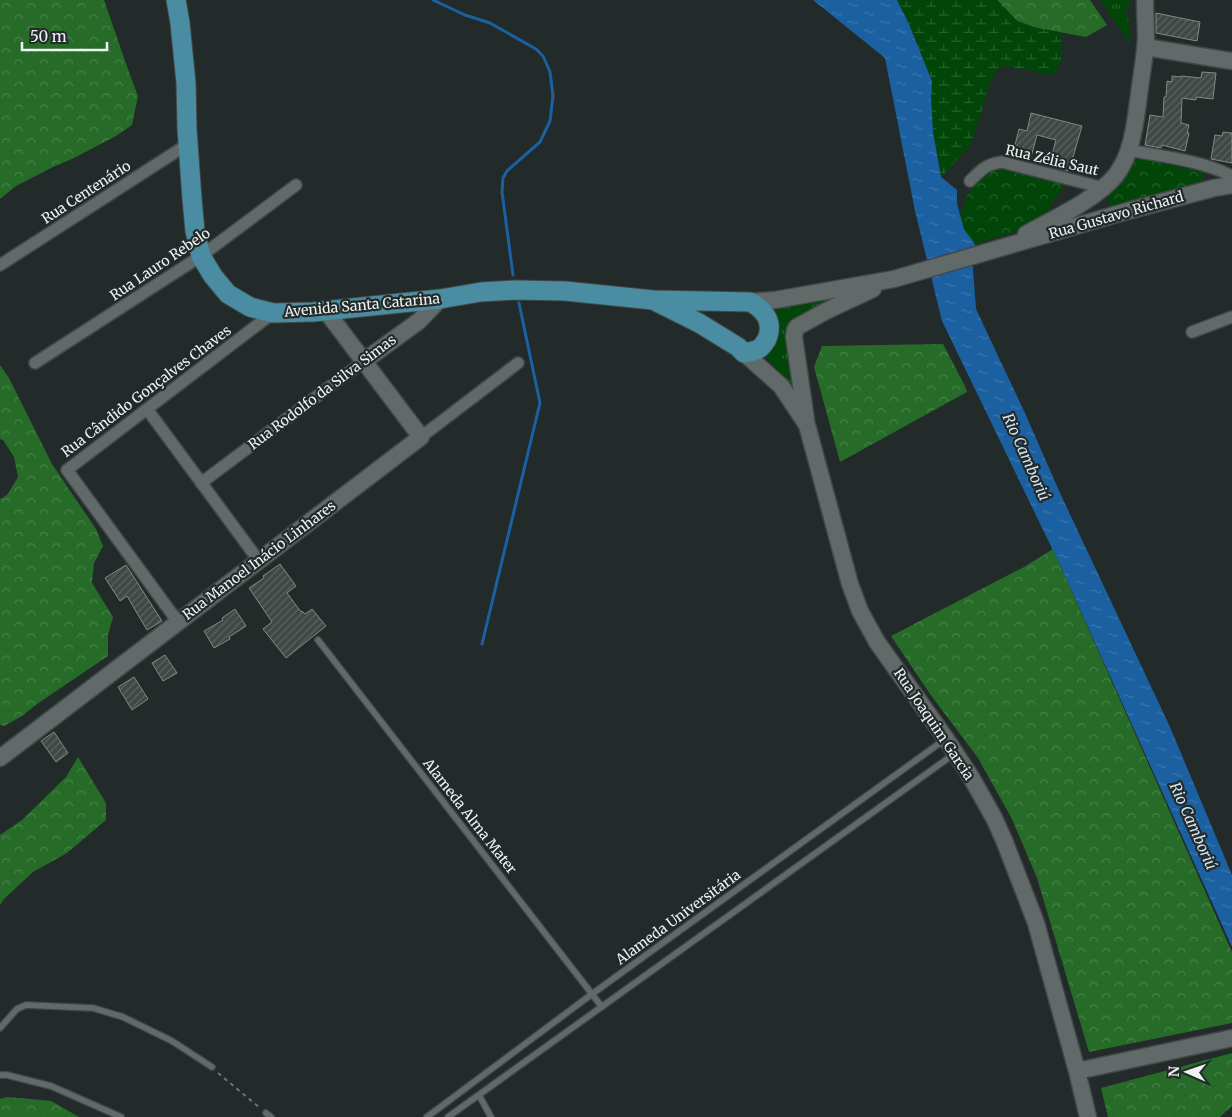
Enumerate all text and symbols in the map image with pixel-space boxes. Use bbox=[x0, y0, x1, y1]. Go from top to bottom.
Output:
scale bar bbox=[22, 20, 108, 52]
text: 50 m bbox=[30, 27, 67, 46]
street label: Rua Zélia Saut bbox=[1004, 141, 1101, 180]
street label: Rua Centenário bbox=[38, 156, 134, 228]
street label: Rua Gustavo Richard bbox=[1047, 187, 1186, 243]
street label: Rua Lauro Rebelo bbox=[106, 224, 214, 304]
street label: Avenida Santa Catarina bbox=[282, 289, 441, 321]
street label: Rua Cândido Gonçalves Chaves bbox=[57, 321, 235, 461]
street label: Rua Rodolfo da Silva Simas bbox=[244, 330, 400, 454]
water label: Rio Camboriú bbox=[999, 410, 1054, 504]
street label: Rua Manoel Inácio Linhares bbox=[179, 496, 339, 624]
street label: Rua Joaquim Garcia bbox=[890, 665, 978, 784]
street label: Alameda Alma Mater bbox=[419, 754, 521, 877]
water label: Rio Camboriú bbox=[1166, 779, 1221, 873]
street label: Alameda Universitária bbox=[611, 865, 744, 969]
north arrow bbox=[1162, 1047, 1212, 1097]
text: N bbox=[1165, 1066, 1183, 1077]

